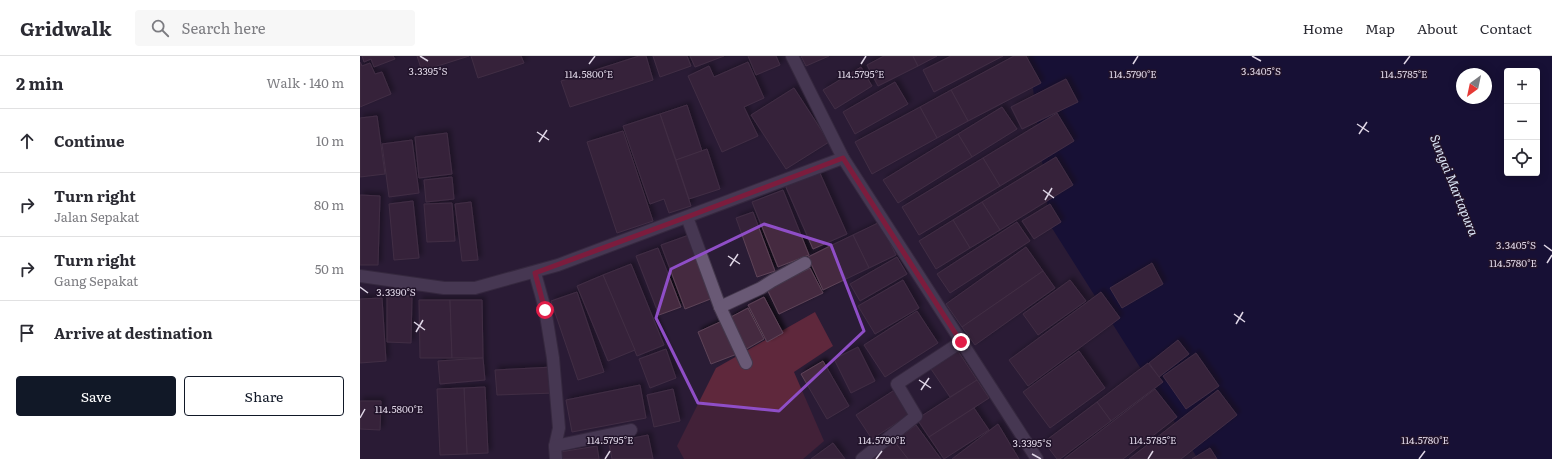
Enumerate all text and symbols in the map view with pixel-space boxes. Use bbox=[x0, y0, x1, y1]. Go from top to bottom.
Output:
search box bbox=[135, 10, 415, 46]
text: Gridwalk bbox=[20, 14, 111, 42]
text: Search here bbox=[181, 16, 266, 39]
icon: search bbox=[149, 17, 171, 39]
text: Home bbox=[1303, 18, 1343, 38]
text: Map bbox=[1365, 18, 1395, 38]
text: About bbox=[1417, 18, 1458, 38]
text: Contact bbox=[1480, 18, 1532, 38]
text: 3.3395°S bbox=[409, 63, 447, 78]
text: 3.3405°S bbox=[1241, 63, 1281, 78]
text: 114.5800°E bbox=[565, 66, 613, 81]
text: 114.5795°E bbox=[838, 66, 884, 81]
text: 114.5790°E bbox=[1109, 66, 1157, 81]
text: 114.5785°E bbox=[1381, 66, 1427, 81]
north arrow bbox=[1456, 68, 1492, 104]
map controls bbox=[1504, 68, 1540, 176]
button: + bbox=[1504, 68, 1540, 104]
text: 2 min bbox=[16, 70, 64, 95]
text: Walk · 140 m bbox=[267, 73, 344, 92]
button: − bbox=[1504, 104, 1540, 140]
text: Continue bbox=[54, 129, 124, 152]
icon: ahead bbox=[16, 130, 38, 152]
text: 10 m bbox=[316, 131, 344, 150]
water label: Sungai Martapura bbox=[1426, 131, 1484, 239]
button: locate bbox=[1504, 140, 1540, 176]
text: Turn right bbox=[54, 184, 136, 207]
icon: right bbox=[16, 194, 38, 216]
text: 80 m bbox=[314, 195, 344, 214]
text: Jalan Sepakat bbox=[54, 207, 139, 226]
text: 3.3405°S bbox=[1496, 237, 1536, 252]
text: Turn right bbox=[54, 248, 136, 271]
text: 114.5780°E bbox=[1489, 255, 1537, 270]
icon: right bbox=[16, 258, 38, 280]
text: 50 m bbox=[315, 259, 344, 278]
text: Gang Sepakat bbox=[54, 271, 138, 290]
text: 3.3390°S bbox=[376, 284, 416, 299]
route start bbox=[536, 301, 554, 319]
text: Arrive at destination bbox=[54, 321, 213, 344]
icon: arrive bbox=[16, 322, 38, 344]
route end bbox=[952, 333, 970, 351]
button: Save bbox=[16, 376, 176, 416]
button: Share bbox=[184, 376, 344, 416]
text: 114.5800°E bbox=[375, 401, 423, 416]
text: 114.5795°E bbox=[587, 432, 633, 447]
text: 114.5790°E bbox=[858, 432, 906, 447]
text: 114.5785°E bbox=[1130, 432, 1176, 447]
text: 114.5780°E bbox=[1401, 432, 1449, 447]
text: 3.3395°S bbox=[1013, 435, 1051, 450]

